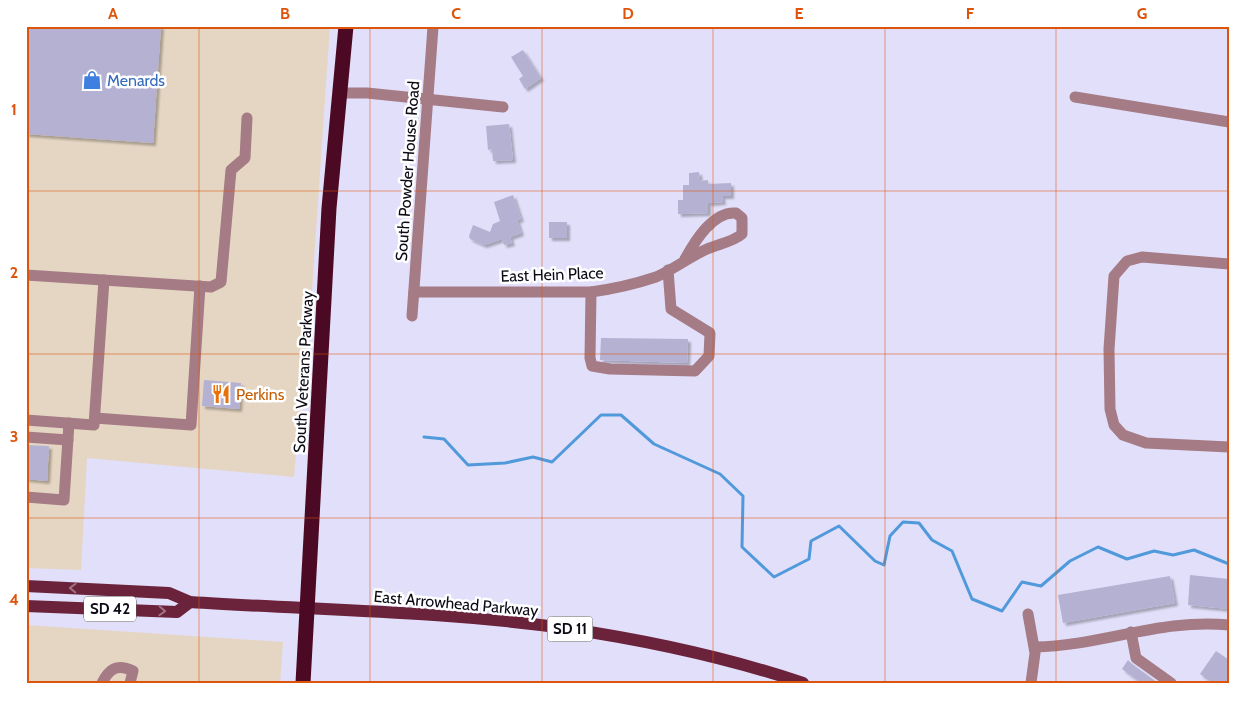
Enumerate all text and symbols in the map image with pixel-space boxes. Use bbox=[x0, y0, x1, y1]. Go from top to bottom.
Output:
text: A bbox=[108, 4, 118, 23]
text: B bbox=[280, 4, 290, 23]
text: C bbox=[451, 4, 461, 23]
text: D bbox=[622, 4, 634, 23]
text: E bbox=[794, 4, 804, 23]
text: F bbox=[966, 4, 975, 23]
text: G bbox=[1137, 4, 1147, 23]
shop icon: Menards bbox=[81, 69, 103, 91]
place label: Menards bbox=[107, 71, 165, 90]
street label: South Powder House Road bbox=[392, 80, 423, 262]
text: 1 bbox=[11, 100, 17, 119]
text: 2 bbox=[10, 263, 18, 282]
street label: East Hein Place bbox=[500, 263, 604, 286]
street label: South Veterans Parkway bbox=[290, 290, 317, 454]
restaurant icon: Perkins bbox=[210, 383, 232, 405]
place label: Perkins bbox=[236, 385, 285, 404]
text: 3 bbox=[10, 427, 18, 446]
one-way arrow bbox=[69, 583, 77, 594]
street label: East Arrowhead Parkway bbox=[373, 587, 539, 620]
text: 4 bbox=[9, 590, 19, 609]
road number: SD 42 bbox=[84, 596, 136, 622]
one-way arrow bbox=[159, 606, 167, 616]
road number: SD 11 bbox=[548, 616, 592, 642]

